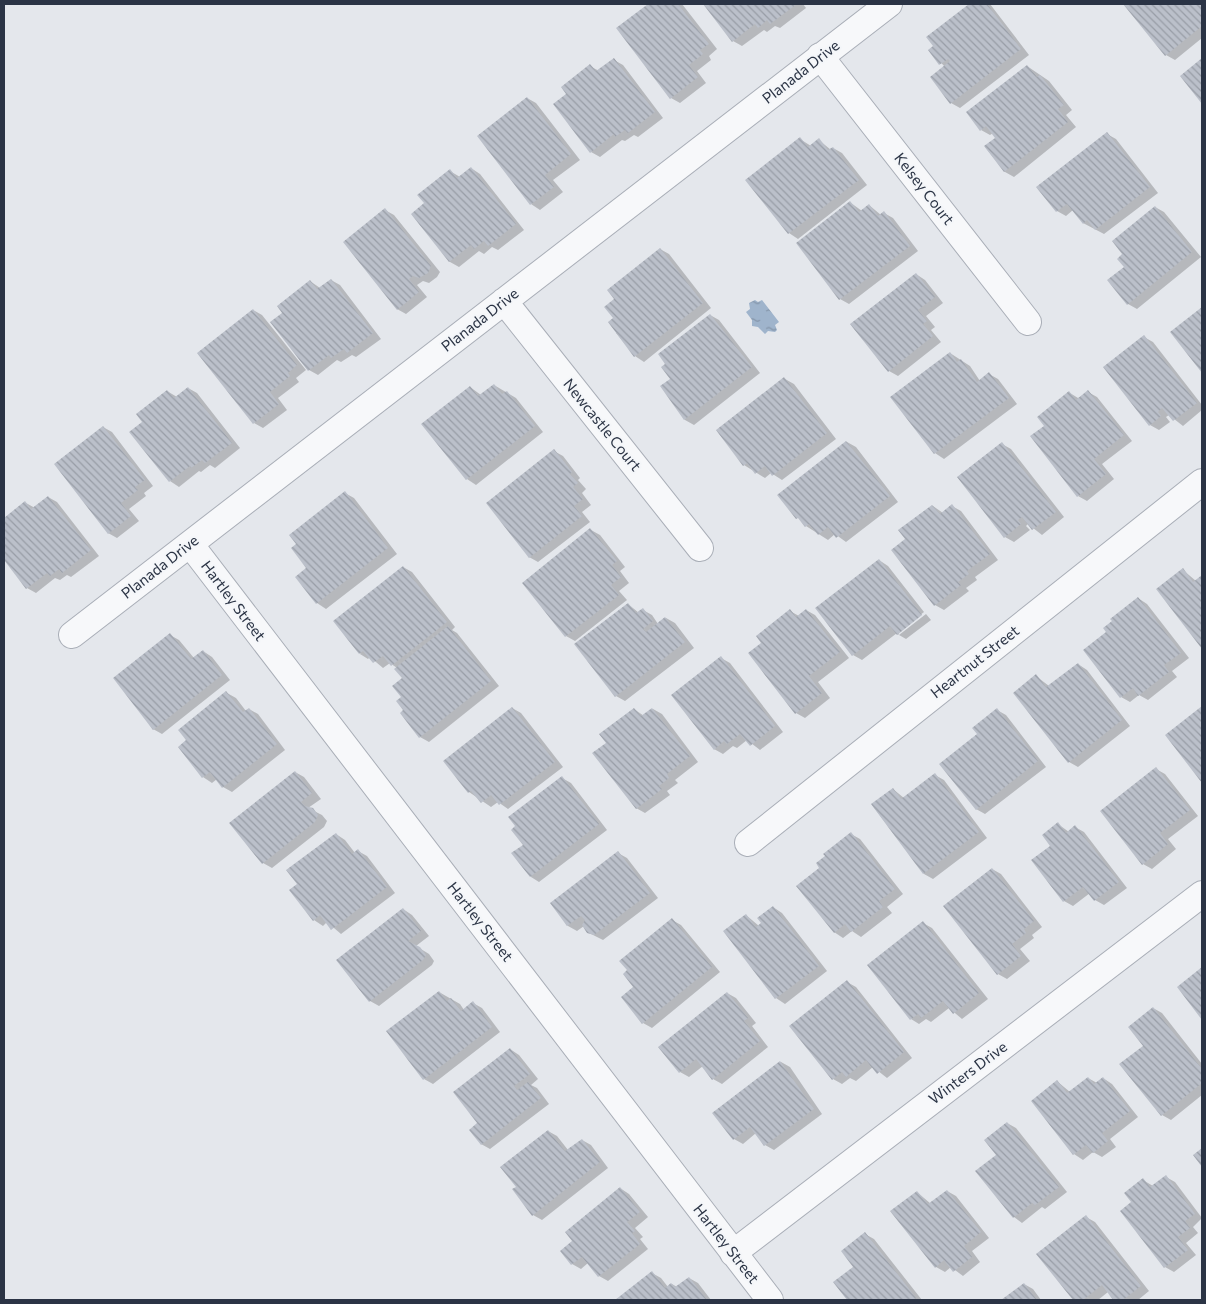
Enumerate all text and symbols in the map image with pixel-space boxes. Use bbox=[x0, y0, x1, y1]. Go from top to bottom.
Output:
street label: Planada Drive bbox=[758, 35, 843, 107]
street label: Kelsey Court bbox=[891, 149, 958, 228]
street label: Planada Drive bbox=[437, 283, 522, 355]
street label: Newcastle Court bbox=[560, 375, 645, 474]
street label: Planada Drive bbox=[117, 530, 202, 602]
street label: Hartley Street bbox=[198, 557, 270, 644]
street label: Heartnut Street bbox=[926, 621, 1022, 701]
street label: Hartley Street bbox=[444, 878, 517, 965]
street label: Winters Drive bbox=[925, 1037, 1010, 1107]
street label: Hartley Street bbox=[690, 1200, 763, 1287]

